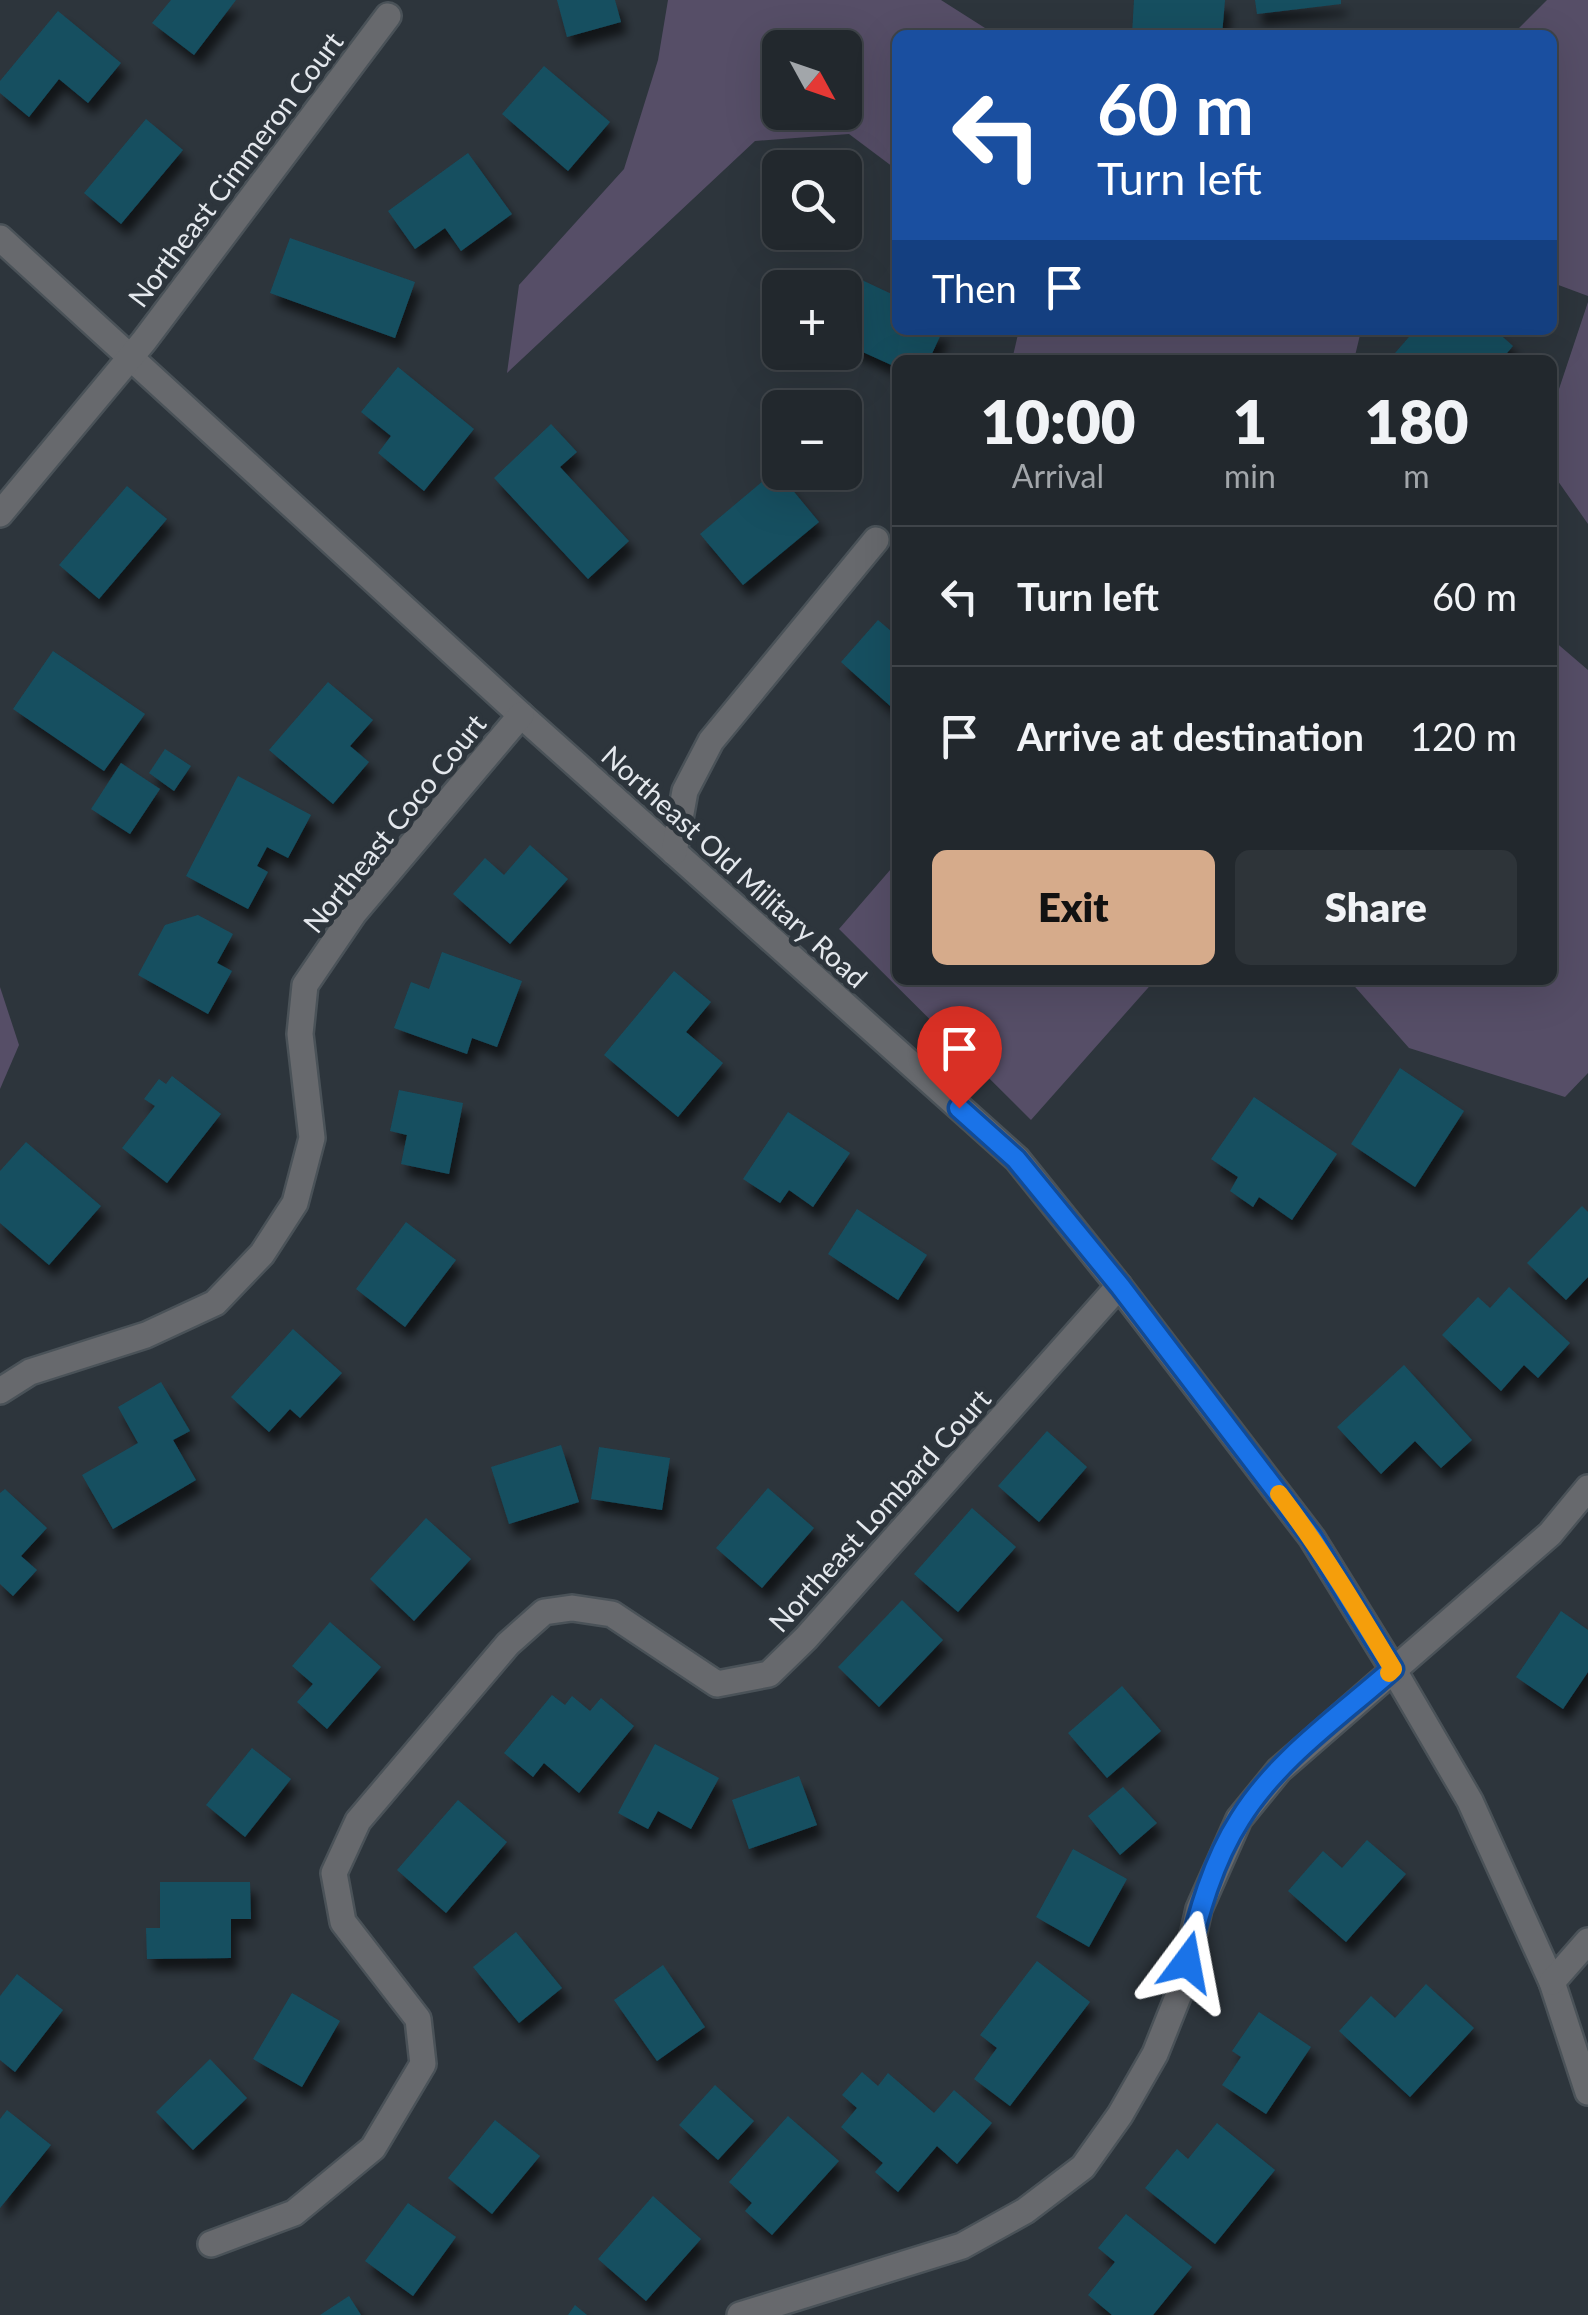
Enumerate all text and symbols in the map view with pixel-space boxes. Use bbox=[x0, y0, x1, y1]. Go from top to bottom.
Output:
street label: Northeast Cimmeron Court bbox=[120, 25, 350, 313]
north arrow bbox=[762, 30, 862, 130]
map controls bbox=[762, 30, 862, 490]
text: 60 m bbox=[1097, 66, 1254, 150]
icon: left bbox=[932, 70, 1062, 200]
button: search bbox=[762, 150, 862, 250]
text: Turn left bbox=[1097, 151, 1262, 205]
icon: arrive bbox=[1037, 260, 1092, 315]
text: Then bbox=[932, 265, 1017, 311]
button: + bbox=[762, 270, 862, 370]
text: 10:00 bbox=[980, 385, 1136, 457]
text: 1 bbox=[1232, 385, 1267, 457]
text: 180 bbox=[1364, 385, 1469, 457]
button: − bbox=[762, 390, 862, 490]
text: Arrival bbox=[1012, 456, 1104, 495]
text: min bbox=[1224, 456, 1276, 495]
text: m bbox=[1403, 456, 1430, 495]
icon: left bbox=[932, 569, 987, 624]
text: Turn left bbox=[1017, 573, 1159, 619]
text: 60 m bbox=[1432, 573, 1517, 619]
street label: Northeast Coco Court bbox=[295, 707, 493, 939]
icon: arrive bbox=[932, 709, 987, 764]
text: Arrive at destination bbox=[1017, 713, 1364, 759]
text: 120 m bbox=[1410, 713, 1517, 759]
street label: Northeast Old Military Road bbox=[595, 738, 875, 994]
button: Exit bbox=[932, 850, 1215, 965]
button: Share bbox=[1235, 850, 1517, 965]
pin bbox=[917, 1006, 1002, 1109]
icon: arrive bbox=[932, 1021, 987, 1076]
street label: Northeast Lombard Court bbox=[761, 1382, 997, 1638]
position arrow bbox=[1135, 1910, 1239, 2014]

